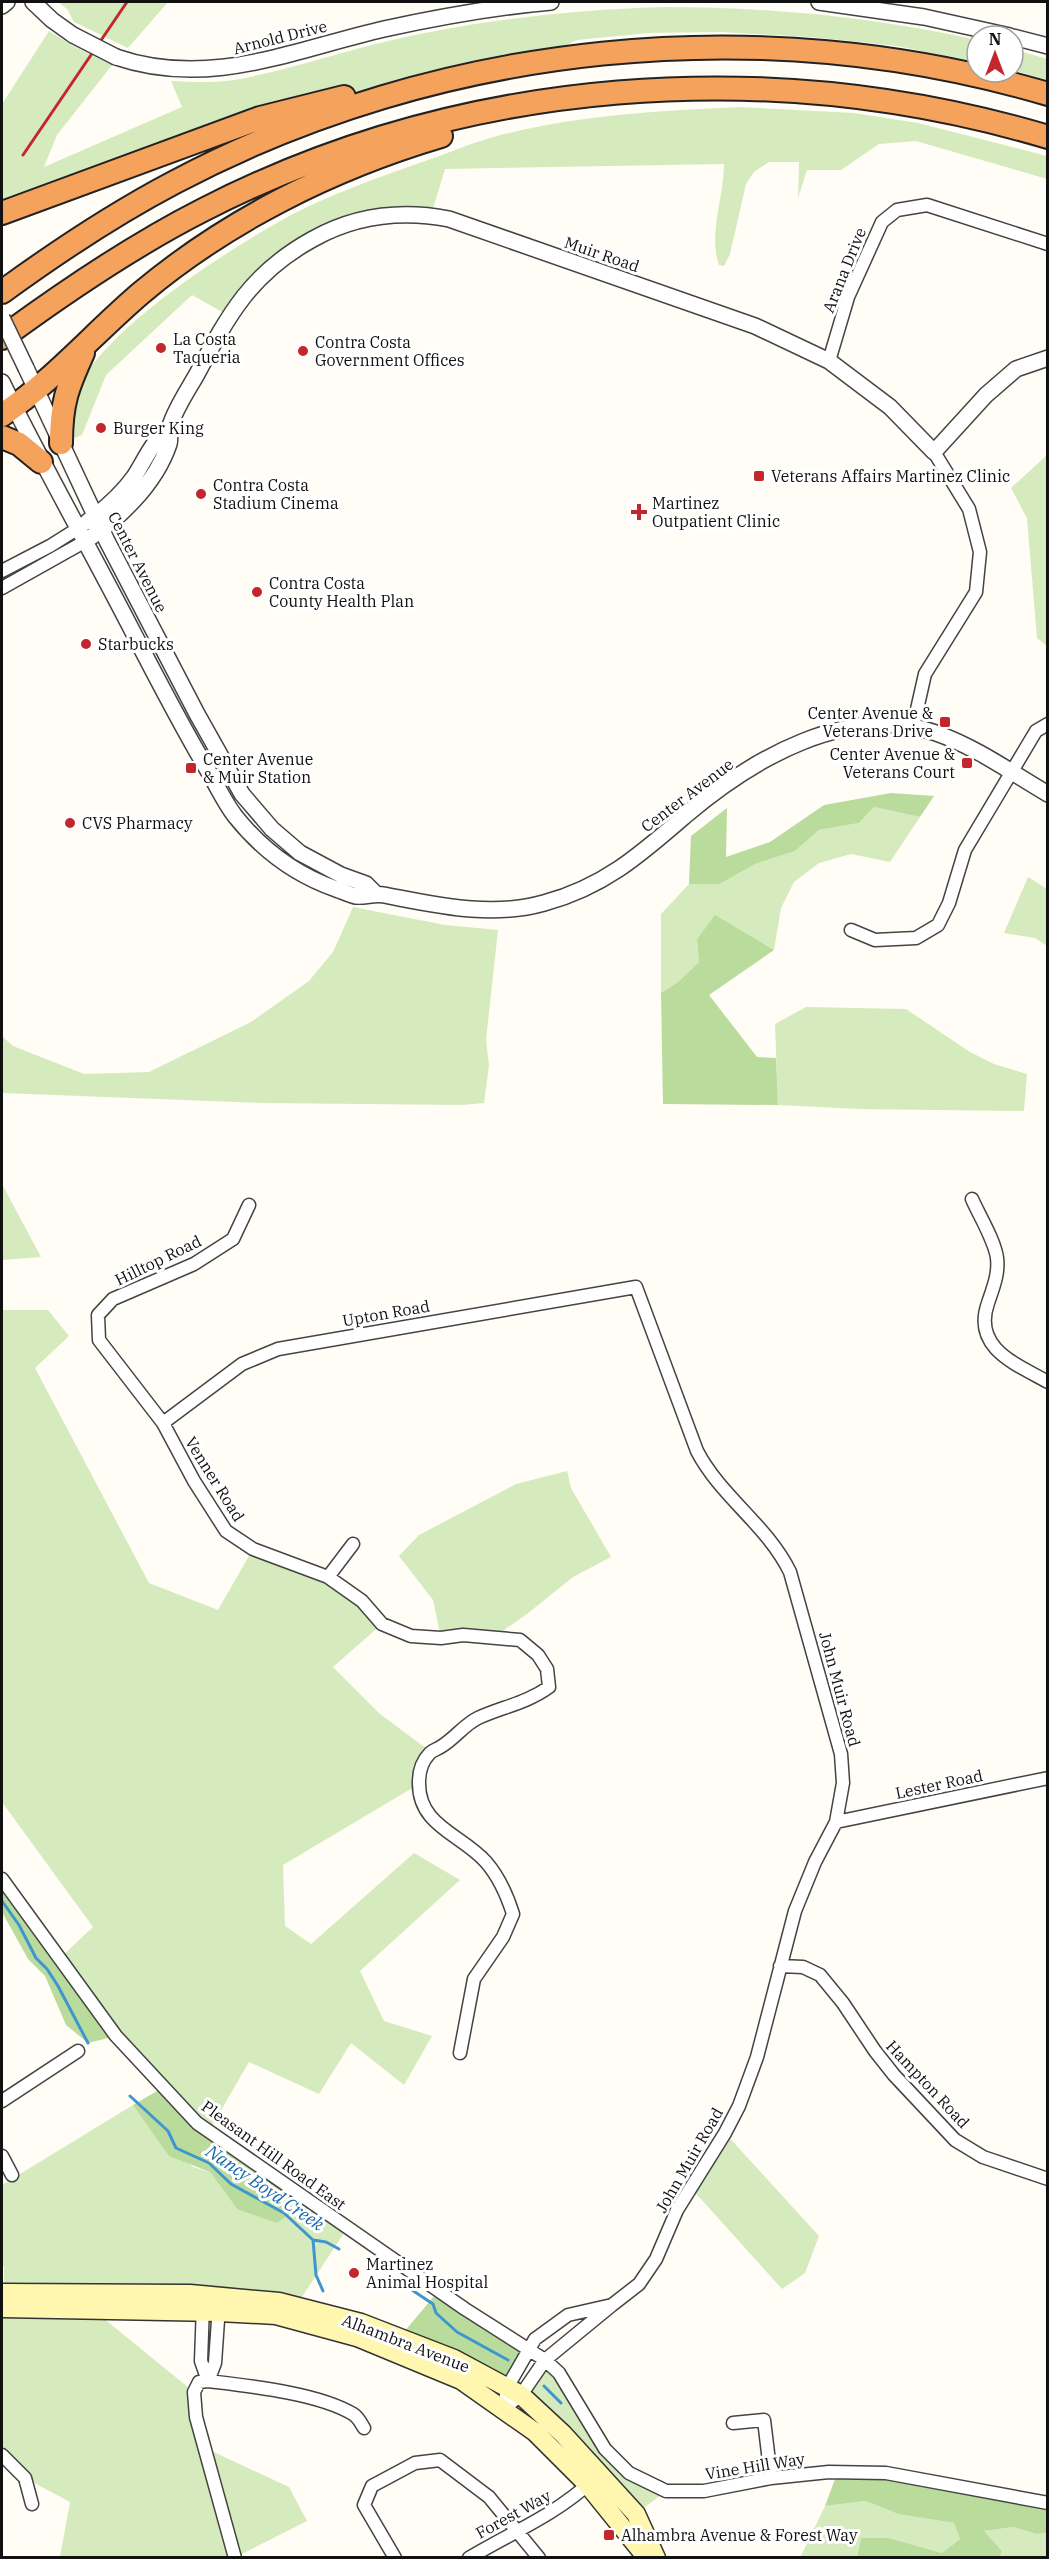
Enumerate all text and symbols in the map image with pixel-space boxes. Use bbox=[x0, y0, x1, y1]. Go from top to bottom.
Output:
street label: Arnold Drive bbox=[231, 16, 329, 58]
north arrow bbox=[965, 24, 1025, 84]
text: N bbox=[989, 29, 1001, 49]
street label: Arana Drive bbox=[818, 225, 870, 315]
street label: Muir Road bbox=[562, 232, 642, 276]
place label: La Costa Taqueria bbox=[173, 329, 241, 367]
place label: Contra Costa Government Offices bbox=[315, 332, 465, 370]
marker: La Costa Taqueria bbox=[154, 341, 168, 355]
marker: Contra Costa Government Offices bbox=[296, 344, 310, 358]
place label: Burger King bbox=[113, 418, 204, 438]
marker: Burger King bbox=[94, 421, 108, 435]
place label: Veterans Affairs Martinez Clinic bbox=[771, 466, 1010, 486]
marker: Veterans Affairs Martinez Clinic bbox=[752, 469, 766, 483]
place label: Contra Costa Stadium Cinema bbox=[213, 475, 339, 513]
marker: Contra Costa Stadium Cinema bbox=[194, 487, 208, 501]
place label: Martinez Outpatient Clinic bbox=[652, 493, 780, 531]
marker: Martinez Outpatient Clinic bbox=[630, 503, 648, 521]
street label: Center Avenue bbox=[104, 508, 172, 616]
place label: Contra Costa County Health Plan bbox=[269, 573, 414, 611]
marker: Contra Costa County Health Plan bbox=[250, 585, 264, 599]
place label: Starbucks bbox=[98, 634, 174, 654]
marker: Starbucks bbox=[79, 637, 93, 651]
place label: Center Avenue & Veterans Drive bbox=[808, 703, 933, 741]
marker: Center Avenue & Veterans Drive bbox=[938, 715, 952, 729]
place label: Center Avenue & Veterans Court bbox=[830, 744, 955, 782]
place label: Center Avenue & Muir Station bbox=[203, 749, 313, 787]
street label: Center Avenue bbox=[637, 754, 737, 836]
marker: Center Avenue & Veterans Court bbox=[960, 756, 974, 770]
marker: Center Avenue & Muir Station bbox=[184, 761, 198, 775]
place label: CVS Pharmacy bbox=[82, 813, 193, 833]
marker: CVS Pharmacy bbox=[63, 816, 77, 830]
street label: Hilltop Road bbox=[112, 1230, 205, 1290]
street label: Upton Road bbox=[341, 1295, 431, 1331]
street label: Venner Road bbox=[181, 1433, 249, 1525]
street label: John Muir Road bbox=[815, 1629, 865, 1749]
street label: Lester Road bbox=[893, 1765, 985, 1803]
street label: Hampton Road bbox=[882, 2036, 974, 2132]
street label: Pleasant Hill Road East bbox=[198, 2096, 350, 2214]
street label: John Muir Road bbox=[651, 2104, 727, 2216]
water label: Nancy Boyd Creek bbox=[201, 2139, 329, 2236]
place label: Martinez Animal Hospital bbox=[366, 2254, 488, 2292]
marker: Martinez Animal Hospital bbox=[347, 2266, 361, 2280]
street label: Alhambra Avenue bbox=[339, 2309, 473, 2377]
street label: Vine Hill Way bbox=[704, 2448, 807, 2484]
street label: Forest Way bbox=[472, 2485, 554, 2543]
place label: Alhambra Avenue & Forest Way bbox=[621, 2525, 858, 2545]
marker: Alhambra Avenue & Forest Way bbox=[602, 2528, 616, 2542]

